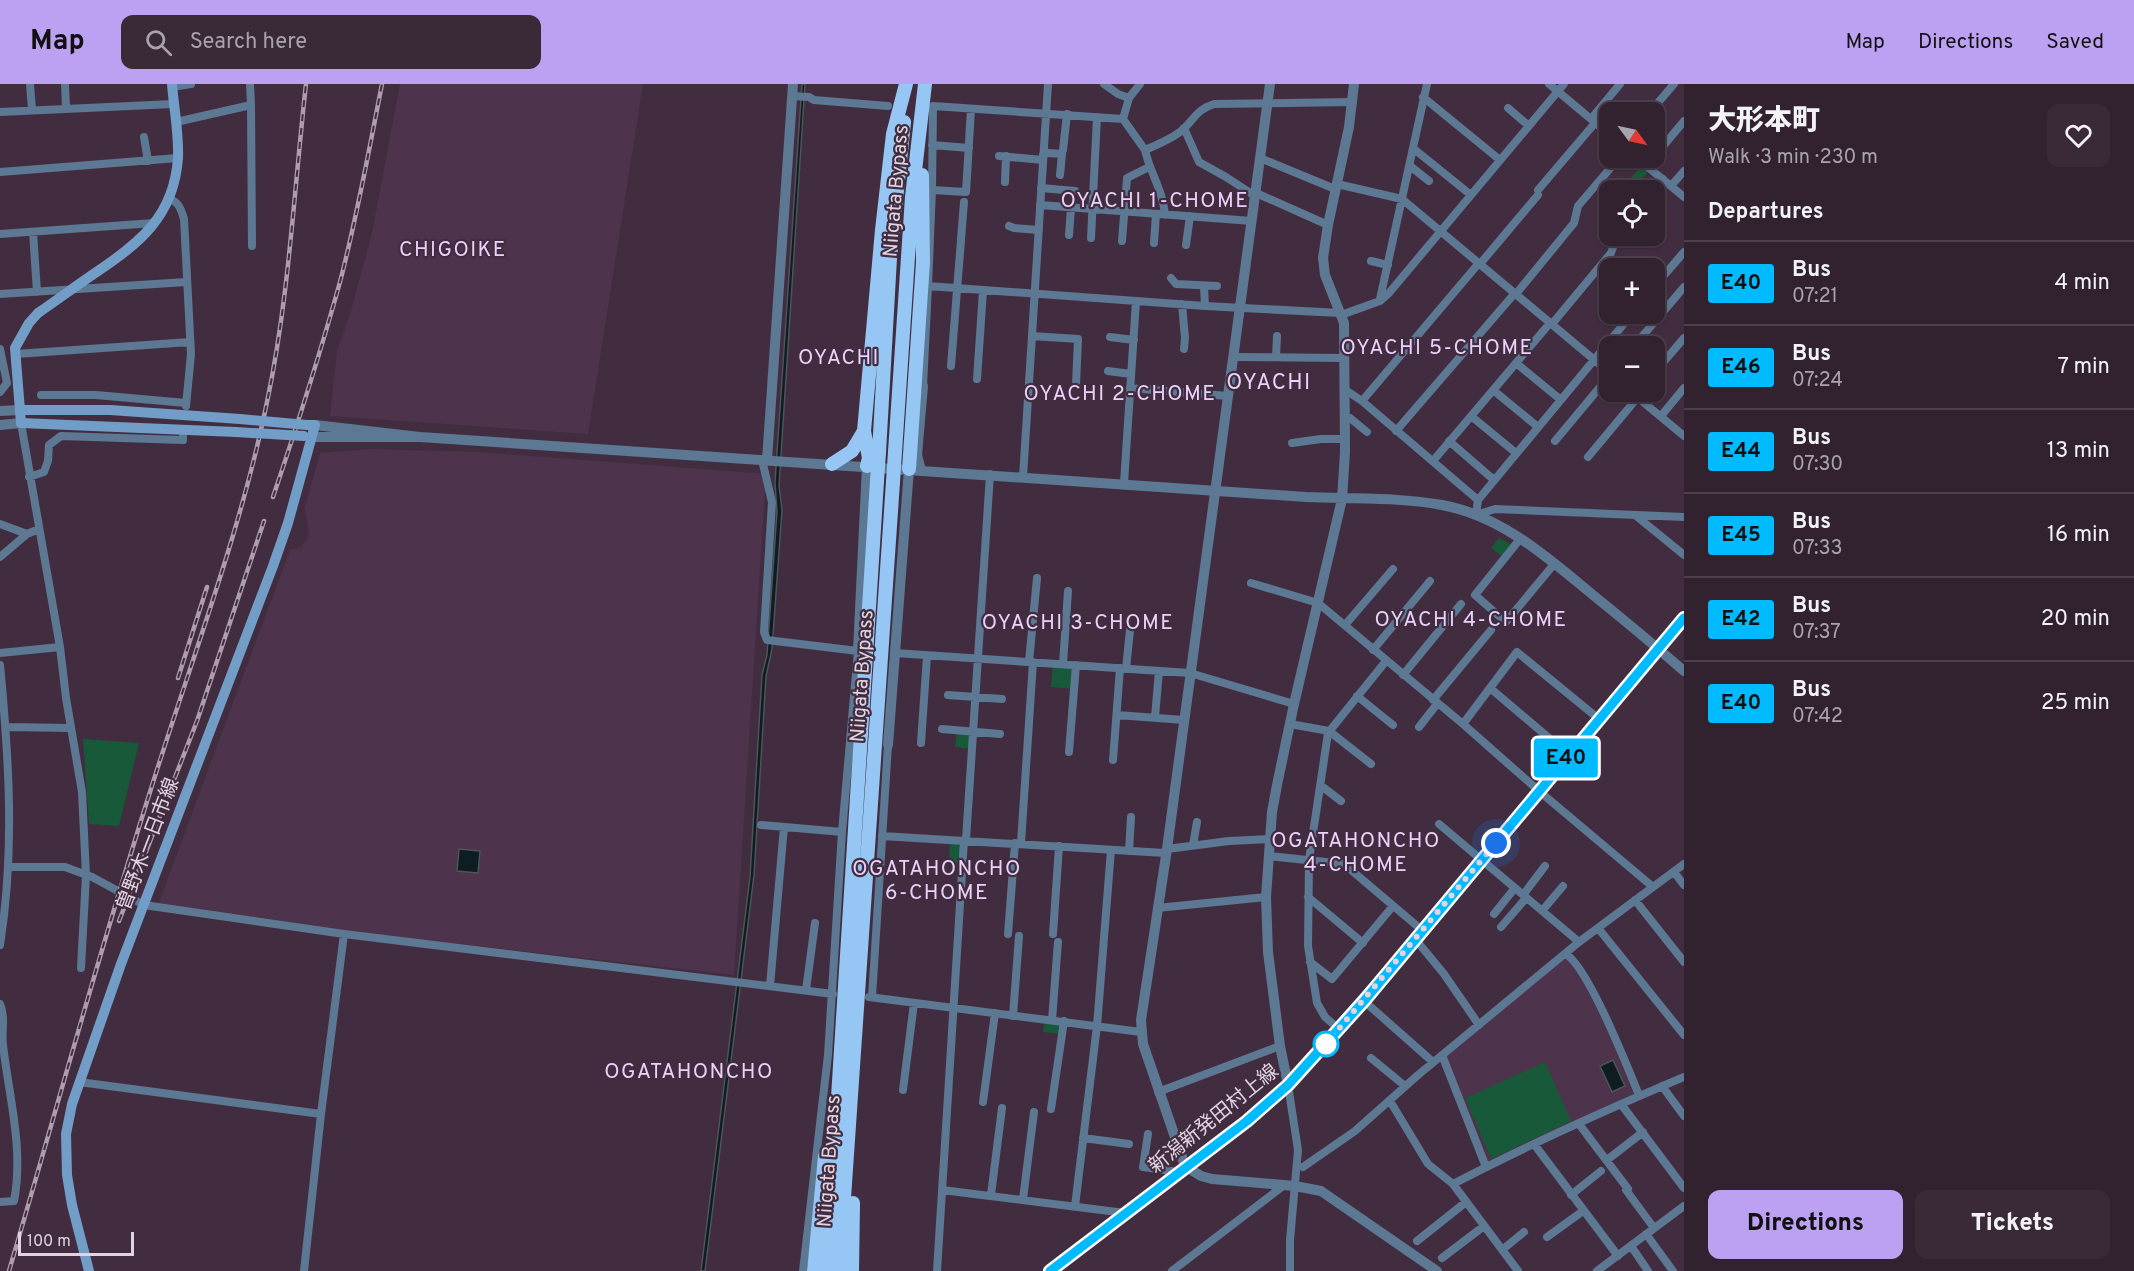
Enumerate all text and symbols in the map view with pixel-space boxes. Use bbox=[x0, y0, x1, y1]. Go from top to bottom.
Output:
search box bbox=[121, 15, 541, 69]
text: Map bbox=[30, 24, 85, 60]
icon: search bbox=[142, 26, 175, 59]
text: Search here bbox=[190, 29, 307, 56]
text: Map bbox=[1845, 29, 1885, 56]
text: Directions bbox=[1918, 29, 2013, 56]
text: Saved bbox=[2046, 29, 2104, 56]
north arrow bbox=[1599, 102, 1665, 168]
map controls bbox=[1599, 102, 1665, 402]
text: 大形本町 bbox=[1708, 104, 1820, 140]
button: heart bbox=[2047, 104, 2110, 167]
street label: Niigata Bypass bbox=[878, 124, 916, 258]
text: Walk · 3 min · 230 m bbox=[1708, 145, 1878, 171]
button: locate bbox=[1599, 180, 1665, 246]
district label: OYACHI 1-CHOME bbox=[1061, 188, 1249, 215]
text: Departures bbox=[1708, 199, 1824, 226]
district label: CHIGOIKE bbox=[399, 237, 507, 264]
text: Bus bbox=[1792, 257, 1831, 284]
button: + bbox=[1599, 258, 1665, 324]
text: E40 bbox=[1721, 270, 1761, 297]
text: 4 min bbox=[2055, 270, 2110, 297]
text: 07:21 bbox=[1792, 284, 1838, 310]
district label: OYACHI 5-CHOME bbox=[1340, 335, 1534, 362]
button: − bbox=[1599, 336, 1665, 402]
text: Bus bbox=[1792, 341, 1831, 368]
district label: OYACHI bbox=[798, 345, 880, 372]
text: E46 bbox=[1721, 354, 1761, 381]
text: 7 min bbox=[2058, 354, 2110, 381]
text: 07:24 bbox=[1792, 368, 1843, 394]
district label: OYACHI bbox=[1226, 370, 1312, 397]
district label: OYACHI 2-CHOME bbox=[1024, 381, 1216, 408]
text: Bus bbox=[1792, 425, 1831, 452]
text: E44 bbox=[1721, 438, 1761, 465]
text: 13 min bbox=[2047, 438, 2110, 465]
text: 07:30 bbox=[1792, 452, 1843, 478]
text: Bus bbox=[1792, 509, 1831, 536]
text: E45 bbox=[1721, 522, 1761, 549]
text: 16 min bbox=[2047, 522, 2110, 549]
text: 07:33 bbox=[1792, 536, 1842, 562]
text: Bus bbox=[1792, 593, 1831, 620]
text: E42 bbox=[1721, 606, 1761, 633]
text: 20 min bbox=[2041, 606, 2110, 633]
district label: OYACHI 4-CHOME bbox=[1374, 607, 1568, 634]
street label: Niigata Bypass bbox=[845, 609, 881, 743]
district label: OYACHI 3-CHOME bbox=[982, 610, 1174, 637]
text: 07:37 bbox=[1792, 620, 1841, 646]
text: Bus bbox=[1792, 677, 1831, 704]
text: E40 bbox=[1721, 690, 1761, 717]
text: 25 min bbox=[2041, 690, 2110, 717]
text: 07:42 bbox=[1792, 704, 1843, 730]
line badge: E40 bbox=[1532, 738, 1600, 778]
text: E40 bbox=[1546, 745, 1586, 772]
street label: 曽野木一日市線 bbox=[112, 775, 186, 915]
district label: OGATAHONCHO 4-CHOME bbox=[1271, 828, 1441, 879]
your location bbox=[1481, 828, 1511, 858]
district label: OGATAHONCHO 6-CHOME bbox=[852, 856, 1022, 907]
unlabelled marker bbox=[1313, 1031, 1339, 1057]
district label: OGATAHONCHO bbox=[604, 1059, 774, 1086]
street label: 新潟新発田村上線 bbox=[1144, 1059, 1285, 1180]
street label: Niigata Bypass bbox=[812, 1094, 848, 1228]
button: Directions bbox=[1708, 1190, 1903, 1259]
button: Tickets bbox=[1915, 1190, 2110, 1259]
scale bar bbox=[18, 1229, 134, 1256]
text: 100 m bbox=[27, 1232, 71, 1252]

